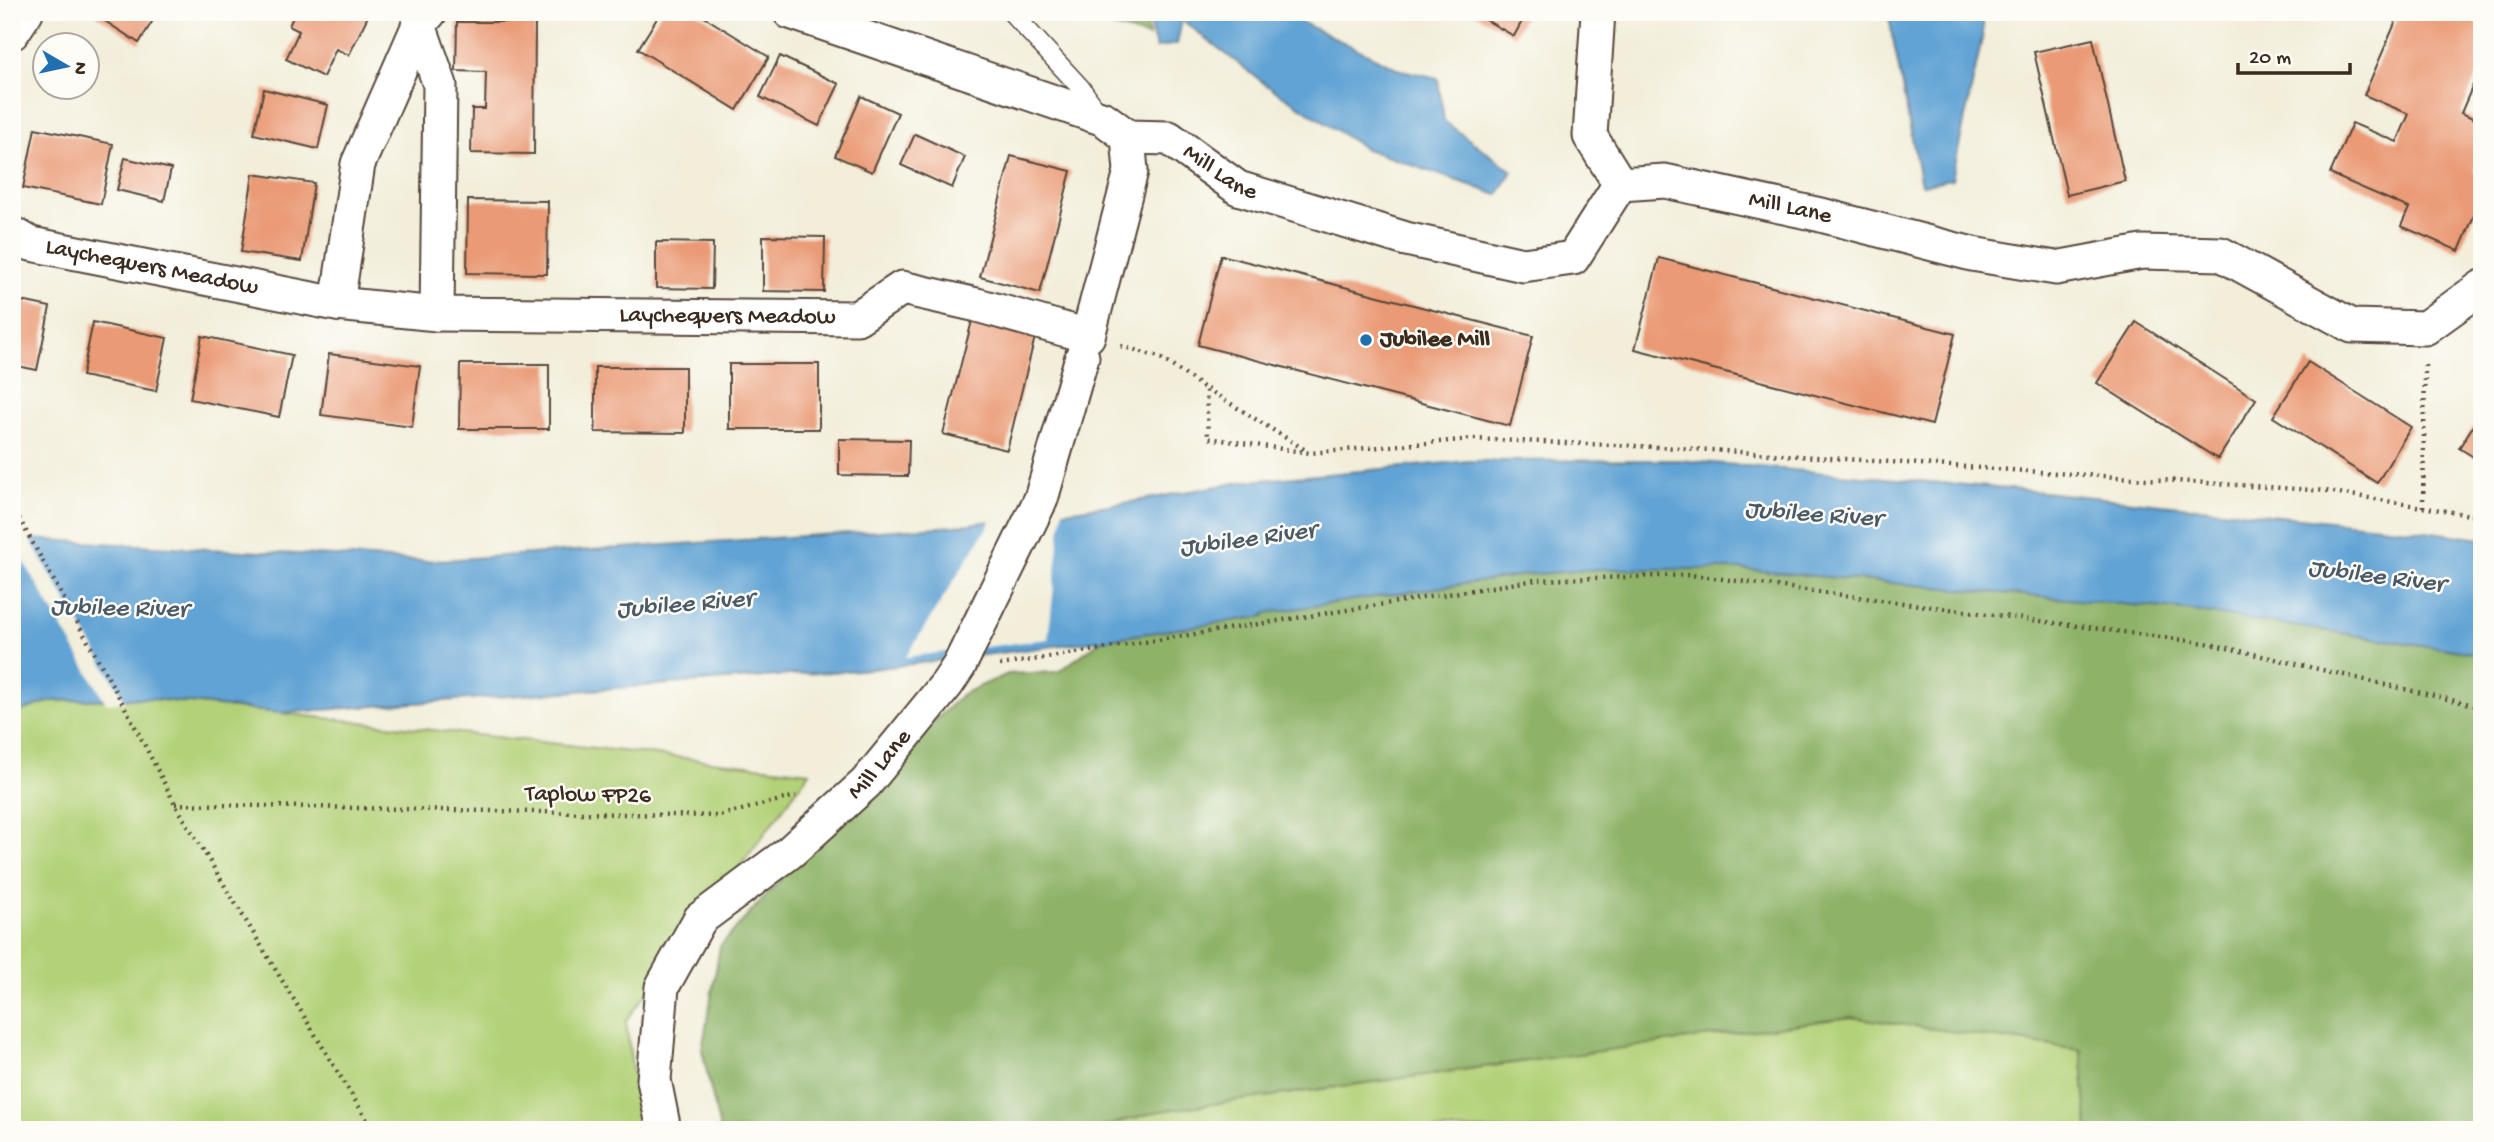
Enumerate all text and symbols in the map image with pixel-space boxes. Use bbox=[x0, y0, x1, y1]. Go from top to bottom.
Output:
north arrow bbox=[32, 32, 102, 102]
scale bar bbox=[2238, 32, 2350, 76]
text: 20 m bbox=[2249, 47, 2291, 72]
text: N bbox=[67, 60, 92, 76]
street label: Mill Lane bbox=[1177, 138, 1261, 208]
street label: Mill Lane bbox=[1746, 185, 1835, 232]
street label: Laychequers Meadow bbox=[43, 233, 261, 303]
street label: Laychequers Meadow bbox=[619, 301, 836, 332]
place label: Jubilee Mill bbox=[1379, 326, 1490, 355]
marker: Jubilee Mill bbox=[1358, 332, 1374, 348]
water label: Jubilee River bbox=[1743, 496, 1887, 537]
water label: Jubilee River bbox=[1178, 515, 1323, 566]
water label: Jubilee River bbox=[2306, 554, 2451, 602]
water label: Jubilee River bbox=[615, 584, 760, 627]
water label: Jubilee River bbox=[50, 593, 193, 627]
street label: Mill Lane bbox=[842, 723, 919, 807]
street label: Taplow FP26 bbox=[523, 780, 652, 812]

